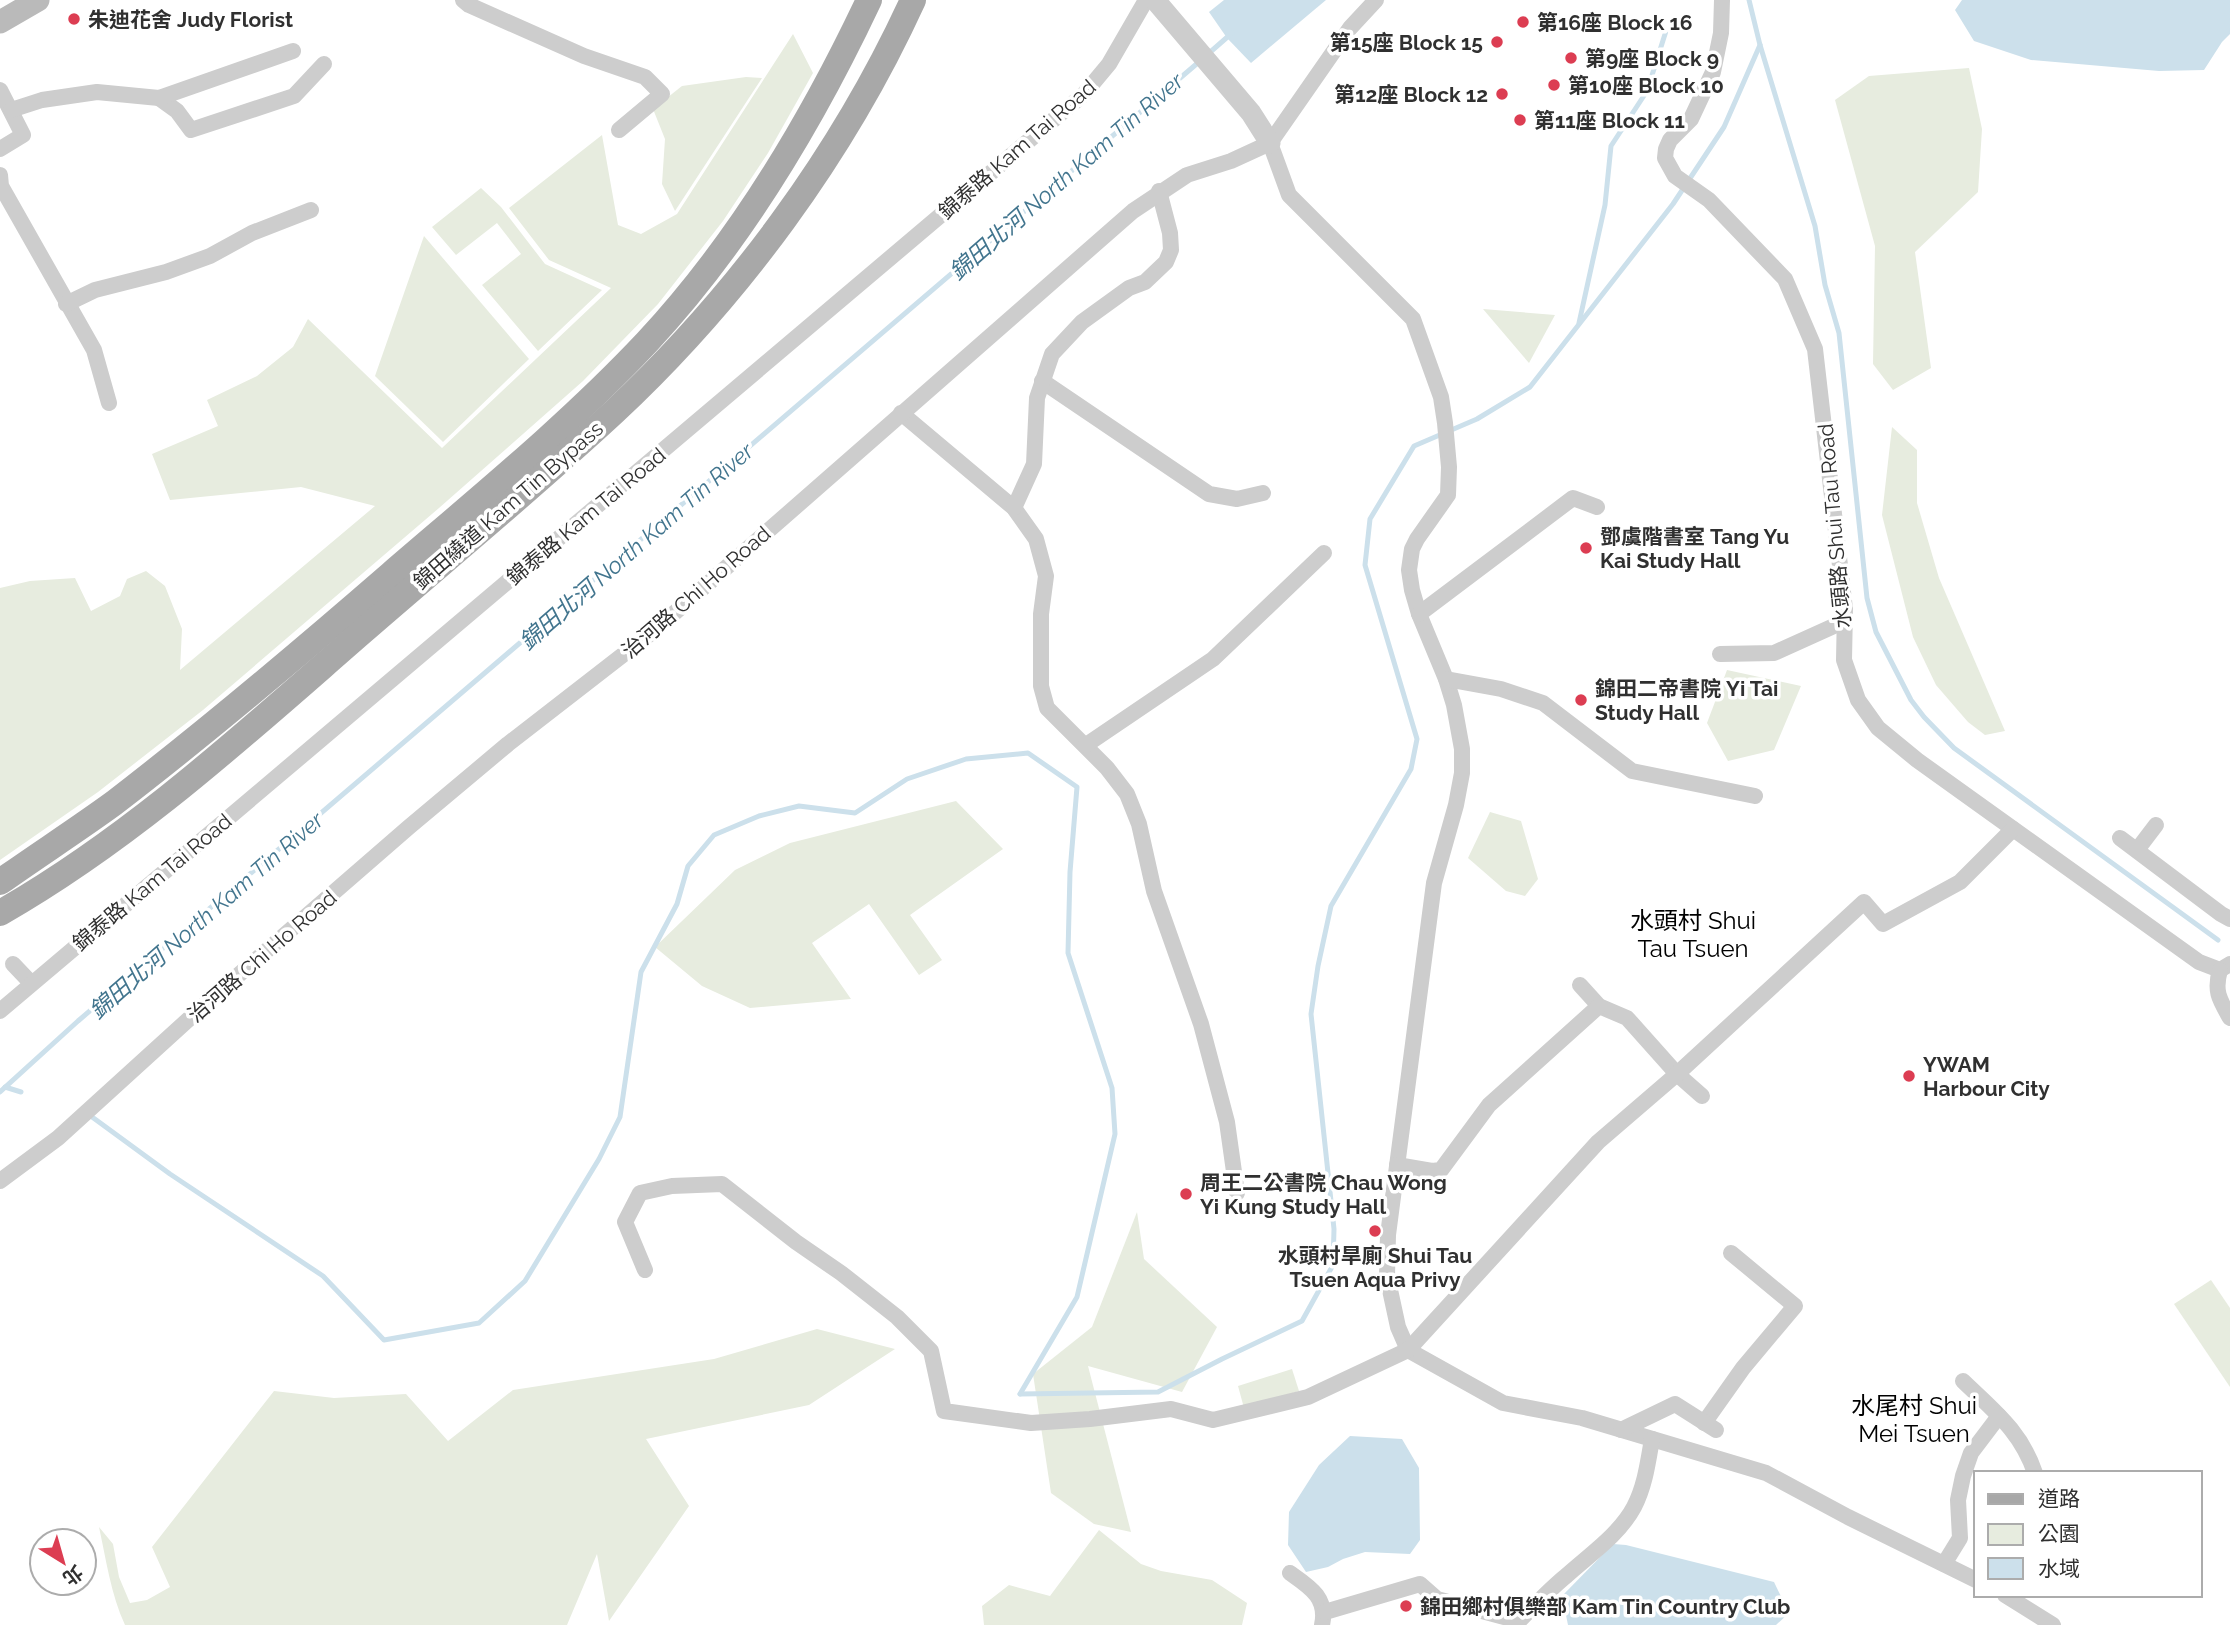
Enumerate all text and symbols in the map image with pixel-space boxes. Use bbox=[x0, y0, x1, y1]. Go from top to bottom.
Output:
place label: 朱迪花舍 Judy Florist bbox=[88, 7, 293, 32]
place label: 第16座 Block 16 bbox=[1537, 10, 1693, 35]
marker: 朱迪花舍 Judy Florist bbox=[66, 11, 82, 27]
marker: 第16座 Block 16 bbox=[1515, 14, 1531, 30]
place label: 第15座 Block 15 bbox=[1330, 30, 1483, 55]
marker: 第15座 Block 15 bbox=[1489, 34, 1505, 50]
place label: 第9座 Block 9 bbox=[1585, 46, 1719, 71]
marker: 第9座 Block 9 bbox=[1563, 50, 1579, 66]
water label: 錦田北河 North Kam Tin River bbox=[943, 66, 1189, 285]
place label: 第10座 Block 10 bbox=[1568, 73, 1724, 98]
street label: 錦泰路 Kam Tai Road bbox=[933, 74, 1101, 224]
marker: 第10座 Block 10 bbox=[1546, 77, 1562, 93]
place label: 第12座 Block 12 bbox=[1334, 82, 1488, 107]
marker: 第12座 Block 12 bbox=[1494, 86, 1510, 102]
place label: 第11座 Block 11 bbox=[1534, 108, 1685, 133]
marker: 第11座 Block 11 bbox=[1512, 112, 1528, 128]
street label: 錦田繞道 Kam Tin Bypass bbox=[408, 416, 608, 594]
street label: 水頭路 Shui Tau Road bbox=[1813, 423, 1855, 629]
water label: 錦田北河 North Kam Tin River bbox=[513, 436, 759, 655]
street label: 錦泰路 Kam Tai Road bbox=[501, 442, 671, 590]
street label: 治河路 Chi Ho Road bbox=[617, 521, 775, 663]
place label: 鄧虞階書室 Tang Yu Kai Study Hall bbox=[1600, 524, 1789, 573]
marker: 鄧虞階書室 Tang Yu Kai Study Hall bbox=[1578, 540, 1594, 556]
place label: 錦田二帝書院 Yi Tai Study Hall bbox=[1595, 676, 1778, 725]
marker: 錦田二帝書院 Yi Tai Study Hall bbox=[1573, 692, 1589, 708]
water label: 錦田北河 North Kam Tin River bbox=[83, 805, 329, 1024]
street label: 錦泰路 Kam Tai Road bbox=[67, 808, 237, 956]
street label: 治河路 Chi Ho Road bbox=[183, 885, 341, 1027]
district label: 水頭村 Shui Tau Tsuen bbox=[1630, 906, 1756, 963]
place label: YWAM Harbour City bbox=[1923, 1052, 2050, 1101]
marker: YWAM Harbour City bbox=[1901, 1068, 1917, 1084]
place label: 周王二公書院 Chau Wong Yi Kung Study Hall bbox=[1200, 1170, 1447, 1219]
marker: 周王二公書院 Chau Wong Yi Kung Study Hall bbox=[1178, 1186, 1194, 1202]
marker: 水頭村旱廁 Shui Tau Tsuen Aqua Privy bbox=[1367, 1223, 1383, 1239]
place label: 水頭村旱廁 Shui Tau Tsuen Aqua Privy bbox=[1278, 1243, 1472, 1292]
district label: 水尾村 Shui Mei Tsuen bbox=[1851, 1391, 1977, 1448]
legend bbox=[1974, 1471, 2202, 1597]
text: 道路 bbox=[2038, 1486, 2080, 1511]
text: 公園 bbox=[2038, 1521, 2080, 1546]
north arrow bbox=[28, 1527, 98, 1597]
text: 水域 bbox=[2038, 1556, 2080, 1581]
text: 北 bbox=[59, 1561, 87, 1590]
place label: 錦田鄉村俱樂部 Kam Tin Country Club bbox=[1420, 1594, 1790, 1619]
marker: 錦田鄉村俱樂部 Kam Tin Country Club bbox=[1398, 1598, 1414, 1614]

